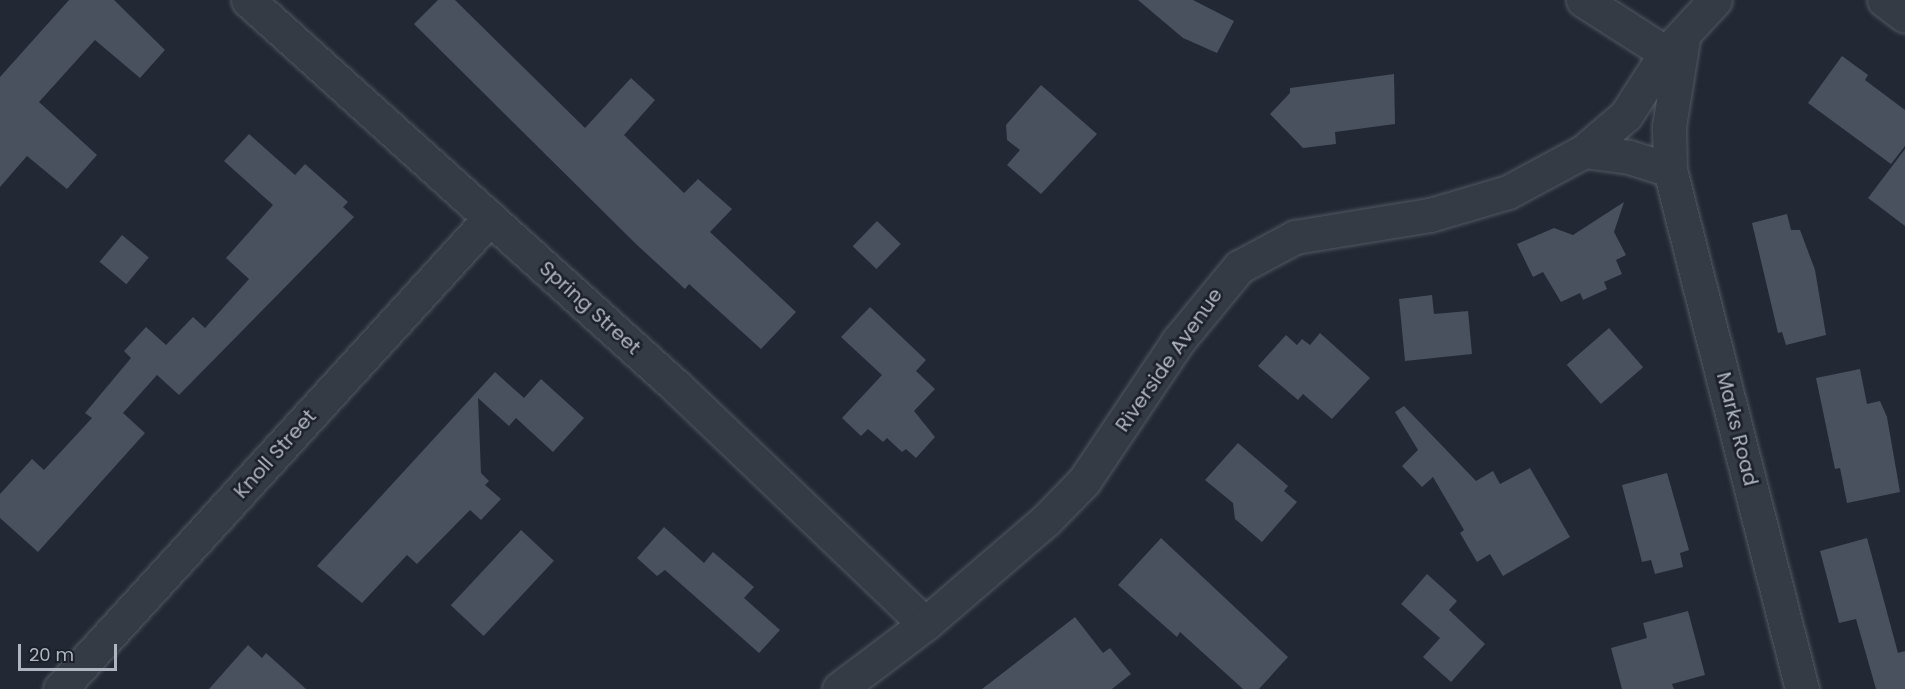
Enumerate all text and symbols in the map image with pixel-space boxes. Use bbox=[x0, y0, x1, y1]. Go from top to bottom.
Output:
street label: Spring Street bbox=[534, 256, 646, 360]
street label: Riverside Avenue bbox=[1110, 284, 1228, 436]
street label: Marks Road bbox=[1711, 370, 1763, 488]
street label: Knoll Street bbox=[229, 405, 321, 503]
scale bar bbox=[21, 632, 120, 670]
text: 20 m bbox=[29, 642, 74, 667]

